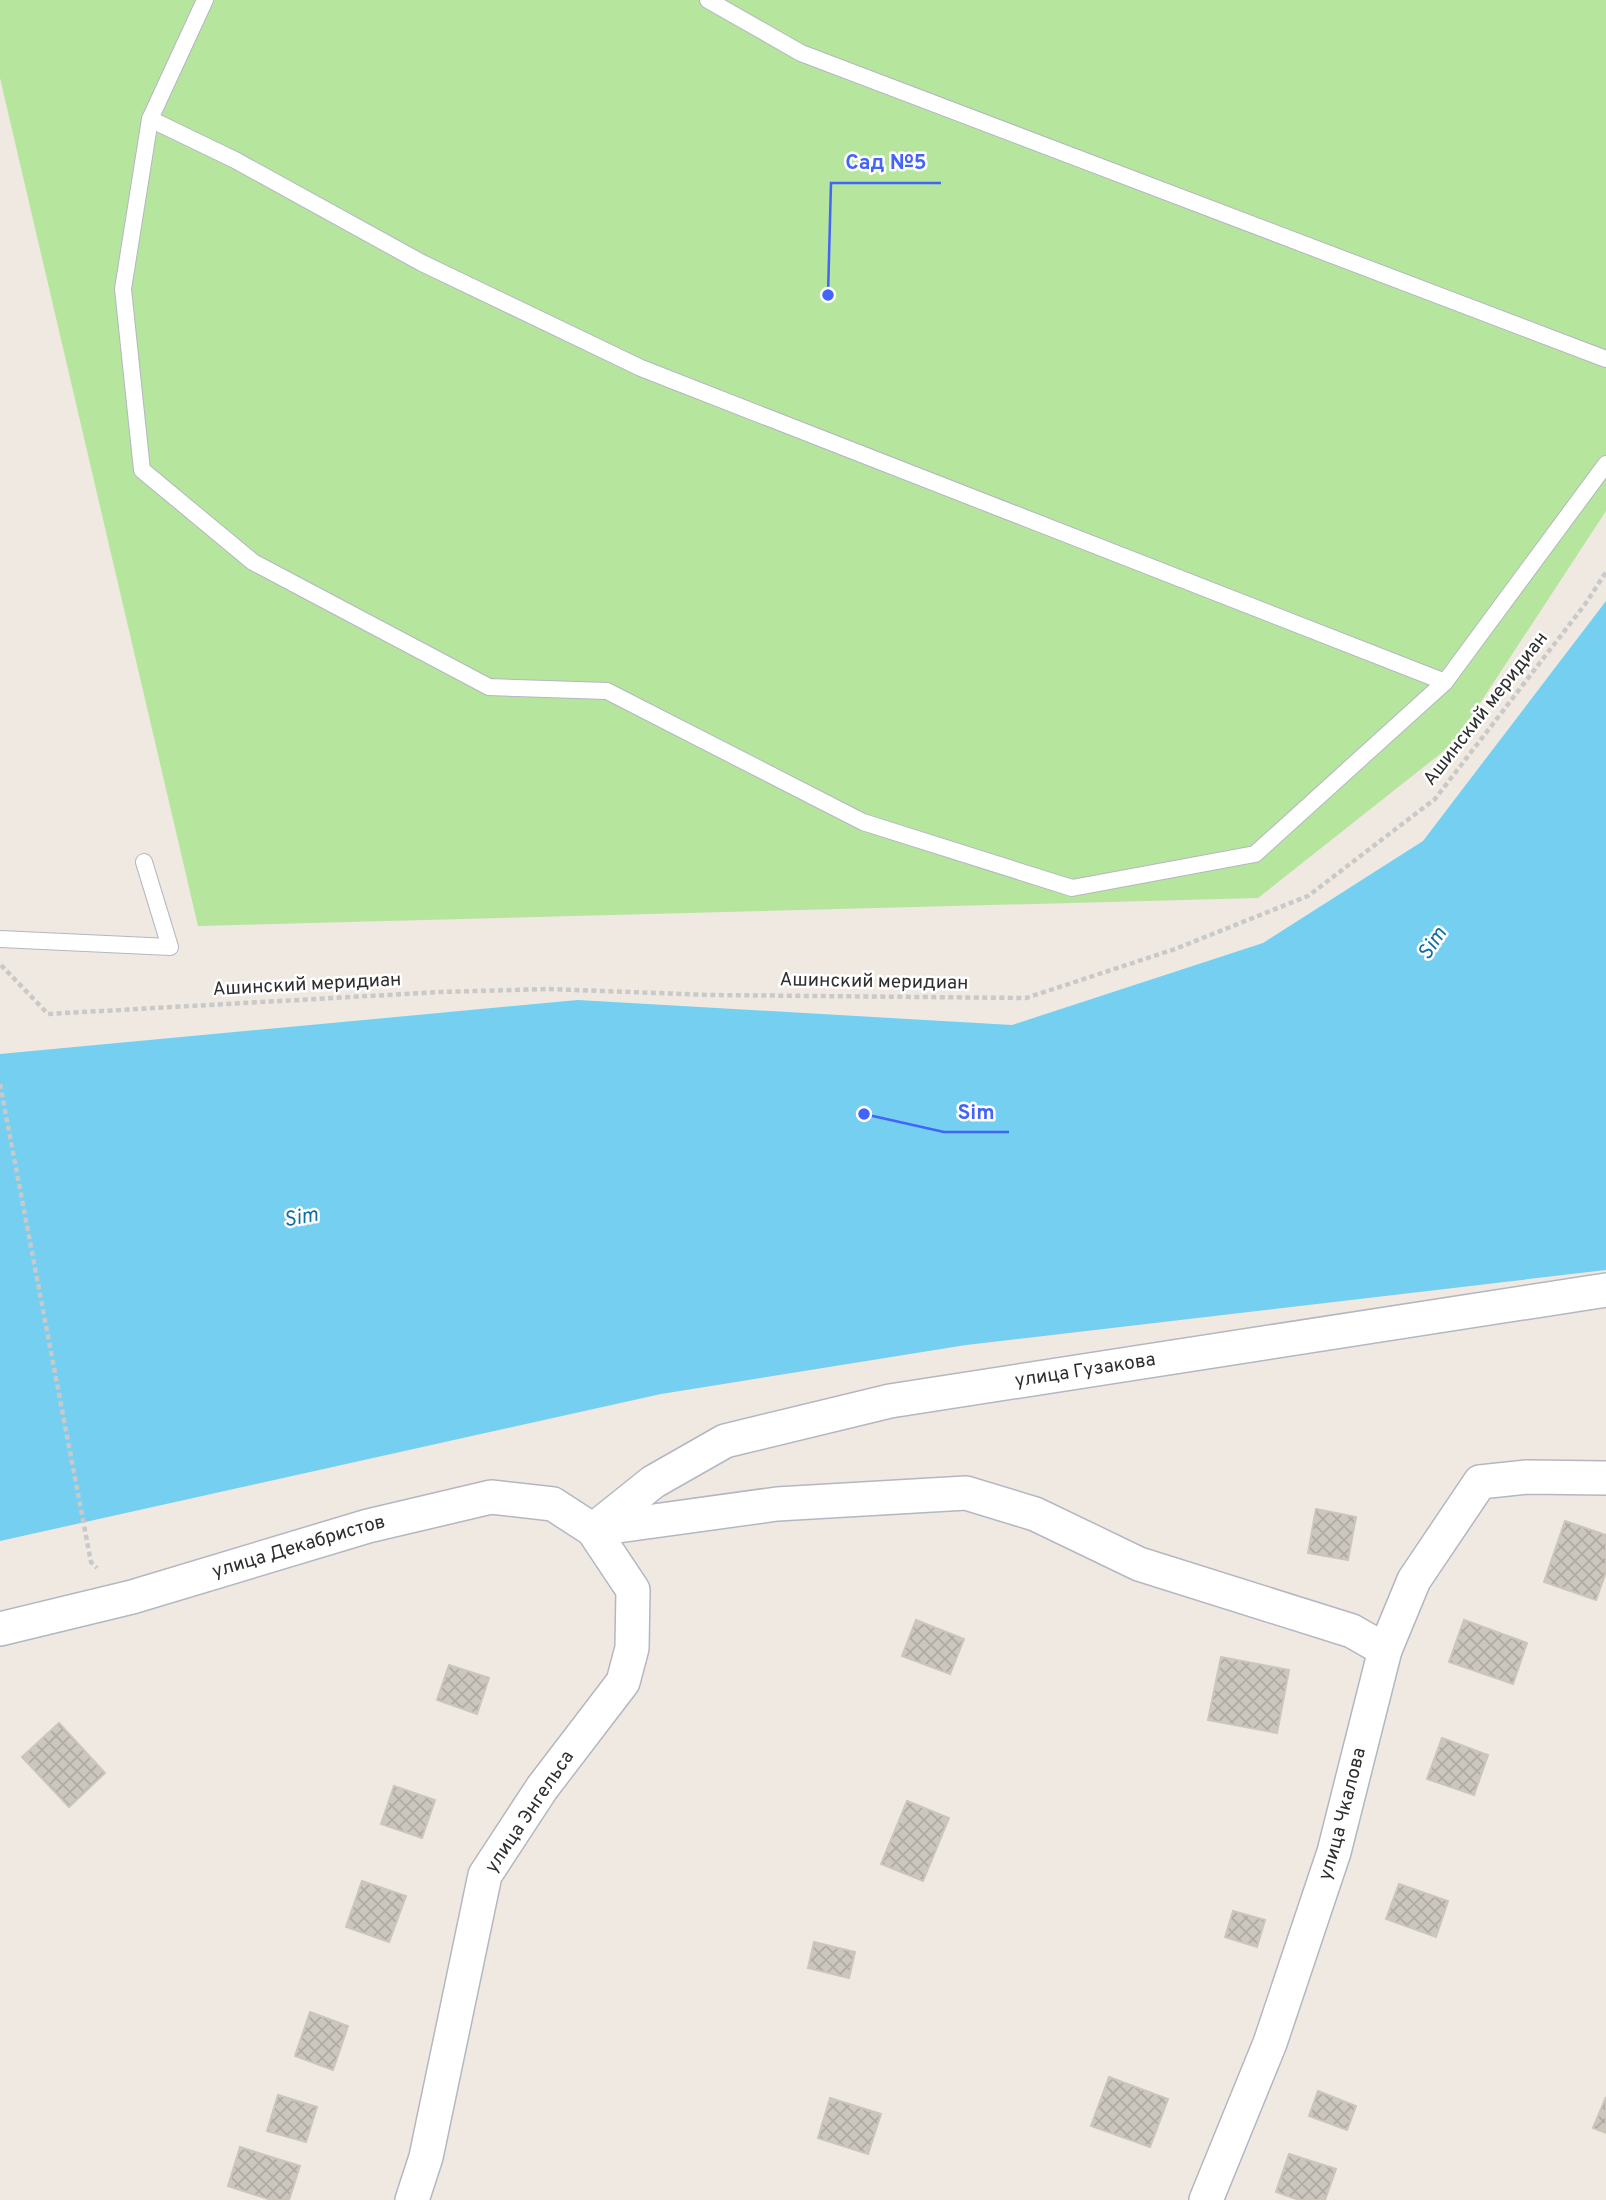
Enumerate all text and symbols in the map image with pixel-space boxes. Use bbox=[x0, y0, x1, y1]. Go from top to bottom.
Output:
callout: Сад №5 bbox=[831, 141, 941, 183]
text: Сад №5 bbox=[845, 150, 927, 177]
street label: Ашинский меридиан bbox=[1418, 627, 1554, 791]
water label: Sim bbox=[1412, 922, 1454, 966]
street label: Ашинский меридиан bbox=[212, 968, 402, 1002]
street label: Ашинский меридиан bbox=[779, 968, 969, 996]
callout: Sim bbox=[944, 1090, 1009, 1132]
text: Sim bbox=[957, 1100, 995, 1127]
water label: Sim bbox=[282, 1202, 321, 1234]
street label: улица Гузакова bbox=[1013, 1348, 1157, 1393]
street label: улица Декабристов bbox=[209, 1510, 388, 1584]
street label: улица Чкалова bbox=[1313, 1745, 1372, 1883]
street label: улица Энгельса bbox=[480, 1746, 580, 1878]

